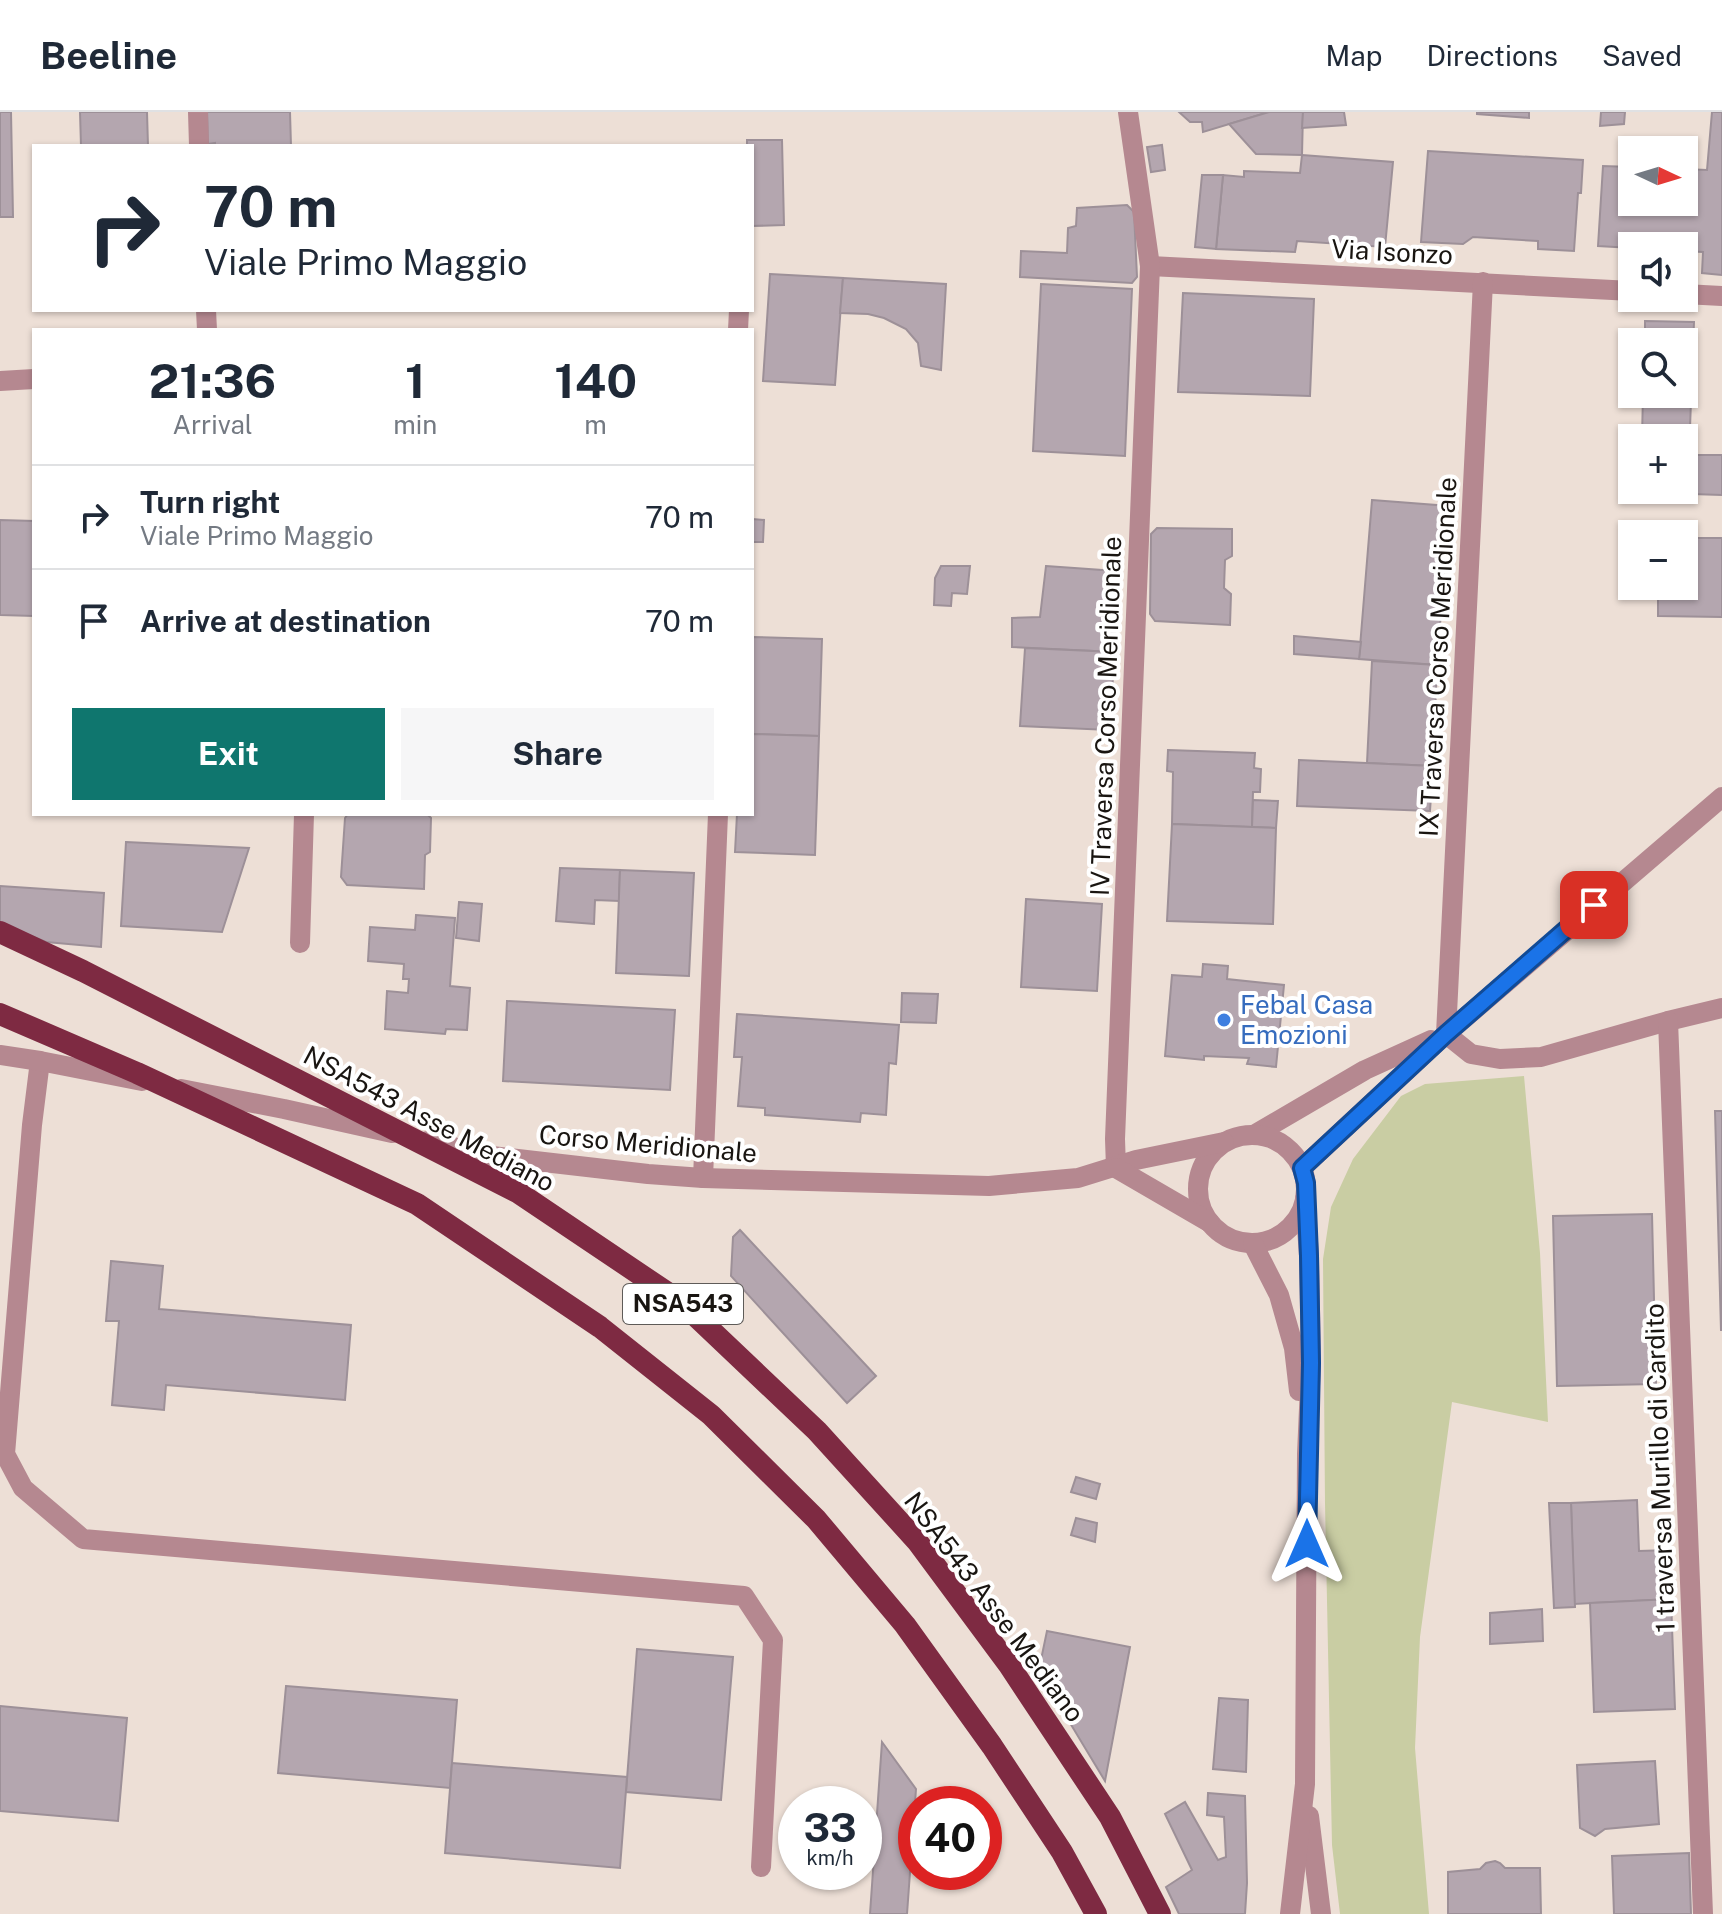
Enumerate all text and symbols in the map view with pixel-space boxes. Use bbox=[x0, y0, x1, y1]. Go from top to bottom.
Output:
text: Beeline bbox=[40, 33, 177, 78]
text: Map bbox=[1326, 39, 1382, 72]
text: Directions bbox=[1426, 39, 1558, 72]
text: Saved bbox=[1602, 39, 1682, 72]
north arrow bbox=[1618, 136, 1698, 216]
map controls bbox=[1618, 136, 1698, 600]
text: 70 m bbox=[204, 174, 337, 240]
icon: right bbox=[72, 176, 176, 280]
button: sound bbox=[1618, 232, 1698, 312]
street label: Via Isonzo bbox=[1330, 233, 1454, 270]
text: Viale Primo Maggio bbox=[204, 241, 527, 283]
button: search bbox=[1618, 328, 1698, 408]
text: 21:36 bbox=[149, 352, 276, 409]
text: 1 bbox=[405, 352, 425, 409]
text: 140 bbox=[554, 352, 637, 409]
text: Arrival bbox=[172, 409, 253, 440]
text: min bbox=[393, 409, 437, 440]
text: m bbox=[584, 409, 607, 440]
button: + bbox=[1618, 424, 1698, 504]
street label: IX Traversa Corso Meridionale bbox=[1413, 476, 1462, 838]
text: Turn right bbox=[140, 484, 280, 520]
icon: right bbox=[72, 495, 116, 539]
text: 70 m bbox=[645, 499, 714, 535]
text: Viale Primo Maggio bbox=[140, 520, 374, 551]
button: − bbox=[1618, 520, 1698, 600]
street label: IV Traversa Corso Meridionale bbox=[1084, 536, 1127, 896]
icon: arrive bbox=[72, 599, 116, 643]
text: Arrive at destination bbox=[140, 603, 431, 639]
text: 70 m bbox=[645, 603, 714, 639]
button: Exit bbox=[72, 708, 385, 800]
button: Share bbox=[401, 708, 714, 800]
pin bbox=[1560, 871, 1628, 939]
icon: arrive bbox=[1572, 883, 1616, 927]
place label: Febal Casa Emozioni bbox=[1240, 989, 1373, 1050]
marker: Febal Casa Emozioni bbox=[1215, 1011, 1233, 1029]
street label: NSA543 Asse Mediano bbox=[298, 1039, 560, 1198]
street label: Corso Meridionale bbox=[538, 1119, 758, 1168]
road number: NSA543 bbox=[623, 1284, 743, 1324]
street label: 1 traversa Murillo di Cardito bbox=[1638, 1303, 1681, 1633]
street label: NSA543 Asse Mediano bbox=[898, 1486, 1091, 1728]
position arrow bbox=[1265, 1502, 1349, 1586]
speed limit sign: 40 bbox=[898, 1786, 1002, 1890]
text: 33 bbox=[803, 1804, 857, 1851]
text: km/h bbox=[806, 1846, 854, 1870]

